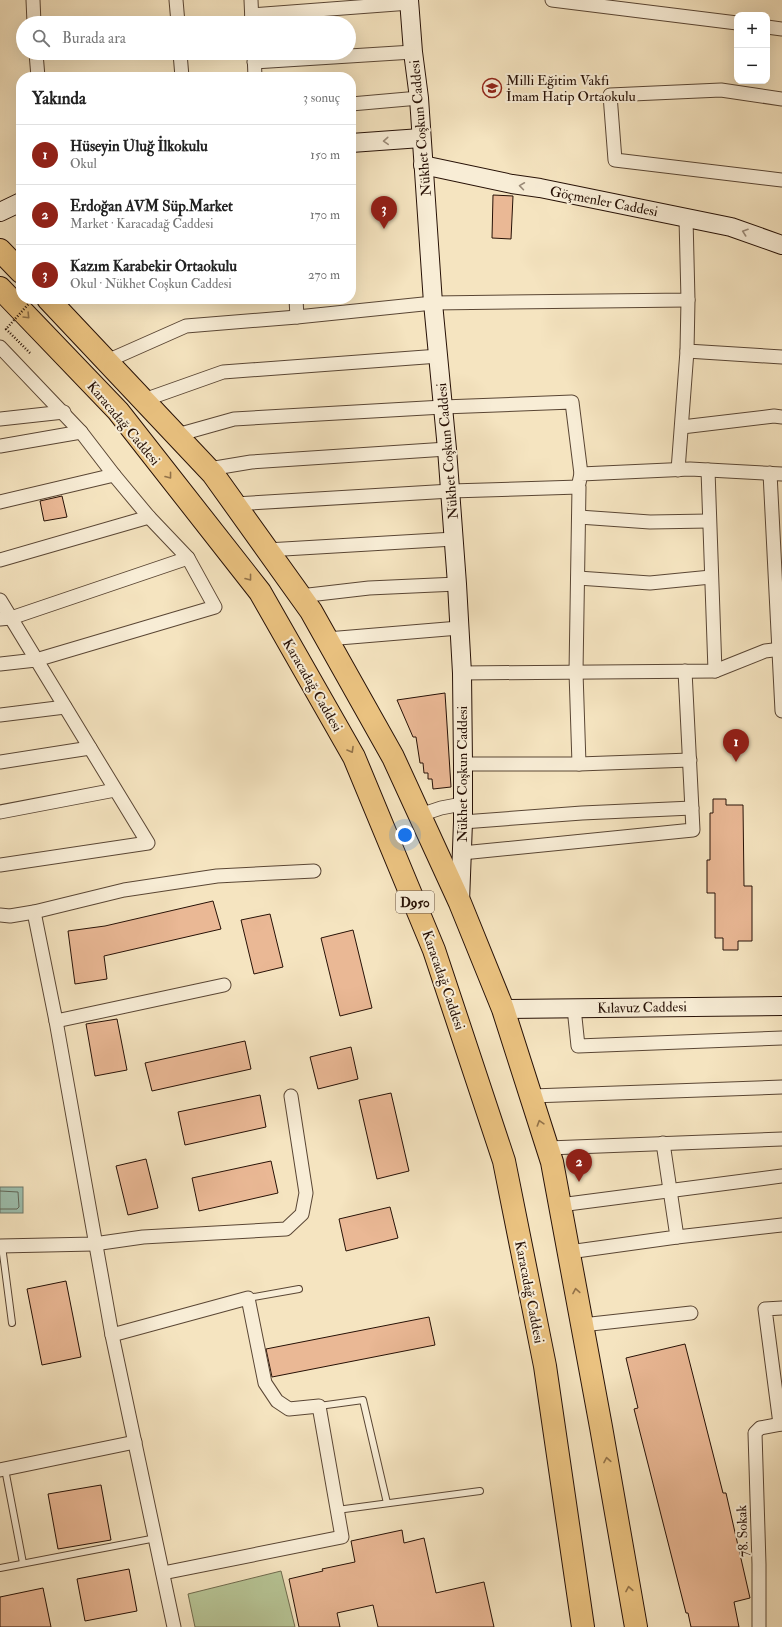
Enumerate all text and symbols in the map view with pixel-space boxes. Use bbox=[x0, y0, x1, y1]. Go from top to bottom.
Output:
map controls bbox=[734, 12, 770, 84]
button: + bbox=[734, 12, 770, 48]
search box bbox=[16, 16, 356, 60]
icon: search bbox=[30, 27, 52, 49]
text: Burada ara bbox=[62, 29, 126, 48]
button: − bbox=[734, 48, 770, 84]
street label: Nükhet Coşkun Caddesi bbox=[406, 59, 435, 197]
place label: Milli Eğitim Vakfı İmam Hatip Ortaokulu bbox=[506, 72, 636, 106]
school or university icon: Milli Eğitim Vakfı İmam Hatip Ortaokulu bbox=[481, 77, 503, 99]
text: Yakında bbox=[32, 88, 86, 109]
text: 3 sonuç bbox=[303, 90, 340, 106]
text: Hüseyin Uluğ İlkokulu bbox=[70, 137, 208, 156]
one-way arrow bbox=[383, 137, 389, 146]
text: 1 bbox=[43, 147, 47, 163]
text: 150 m bbox=[310, 147, 340, 163]
text: Okul bbox=[70, 156, 97, 172]
one-way arrow bbox=[519, 182, 525, 191]
street label: Göçmenler Caddesi bbox=[548, 183, 660, 220]
pin: 3 bbox=[371, 196, 397, 229]
text: Erdoğan AVM Süp.Market bbox=[70, 197, 233, 216]
text: 2 bbox=[42, 207, 48, 223]
text: 170 m bbox=[310, 207, 340, 223]
text: Market · Karacadağ Caddesi bbox=[70, 216, 213, 232]
one-way arrow bbox=[742, 228, 749, 236]
text: Kazım Karabekir Ortaokulu bbox=[70, 257, 237, 276]
text: 3 bbox=[43, 267, 48, 283]
text: 270 m bbox=[308, 267, 340, 283]
text: Okul · Nükhet Coşkun Caddesi bbox=[70, 276, 232, 292]
one-way arrow bbox=[22, 311, 30, 319]
street label: Karacadağ Caddesi bbox=[84, 378, 164, 469]
street label: Nükhet Coşkun Caddesi bbox=[433, 382, 462, 520]
one-way arrow bbox=[164, 471, 171, 478]
one-way arrow bbox=[244, 574, 251, 581]
street label: Karacadağ Caddesi bbox=[279, 636, 346, 735]
street label: Nükhet Coşkun Caddesi bbox=[454, 705, 471, 842]
pin: 1 bbox=[723, 729, 749, 762]
one-way arrow bbox=[346, 746, 353, 753]
your location bbox=[395, 825, 415, 845]
road number: D950 bbox=[396, 891, 434, 913]
street label: Karacadağ Caddesi bbox=[418, 928, 469, 1033]
street label: Kılavuz Caddesi bbox=[597, 998, 687, 1017]
one-way arrow bbox=[536, 1120, 545, 1127]
pin: 2 bbox=[566, 1149, 592, 1182]
street label: Karacadağ Caddesi bbox=[511, 1239, 548, 1345]
one-way arrow bbox=[572, 1288, 581, 1294]
one-way arrow bbox=[603, 1457, 611, 1464]
street label: 78. Sokak bbox=[733, 1504, 752, 1557]
one-way arrow bbox=[625, 1585, 634, 1592]

